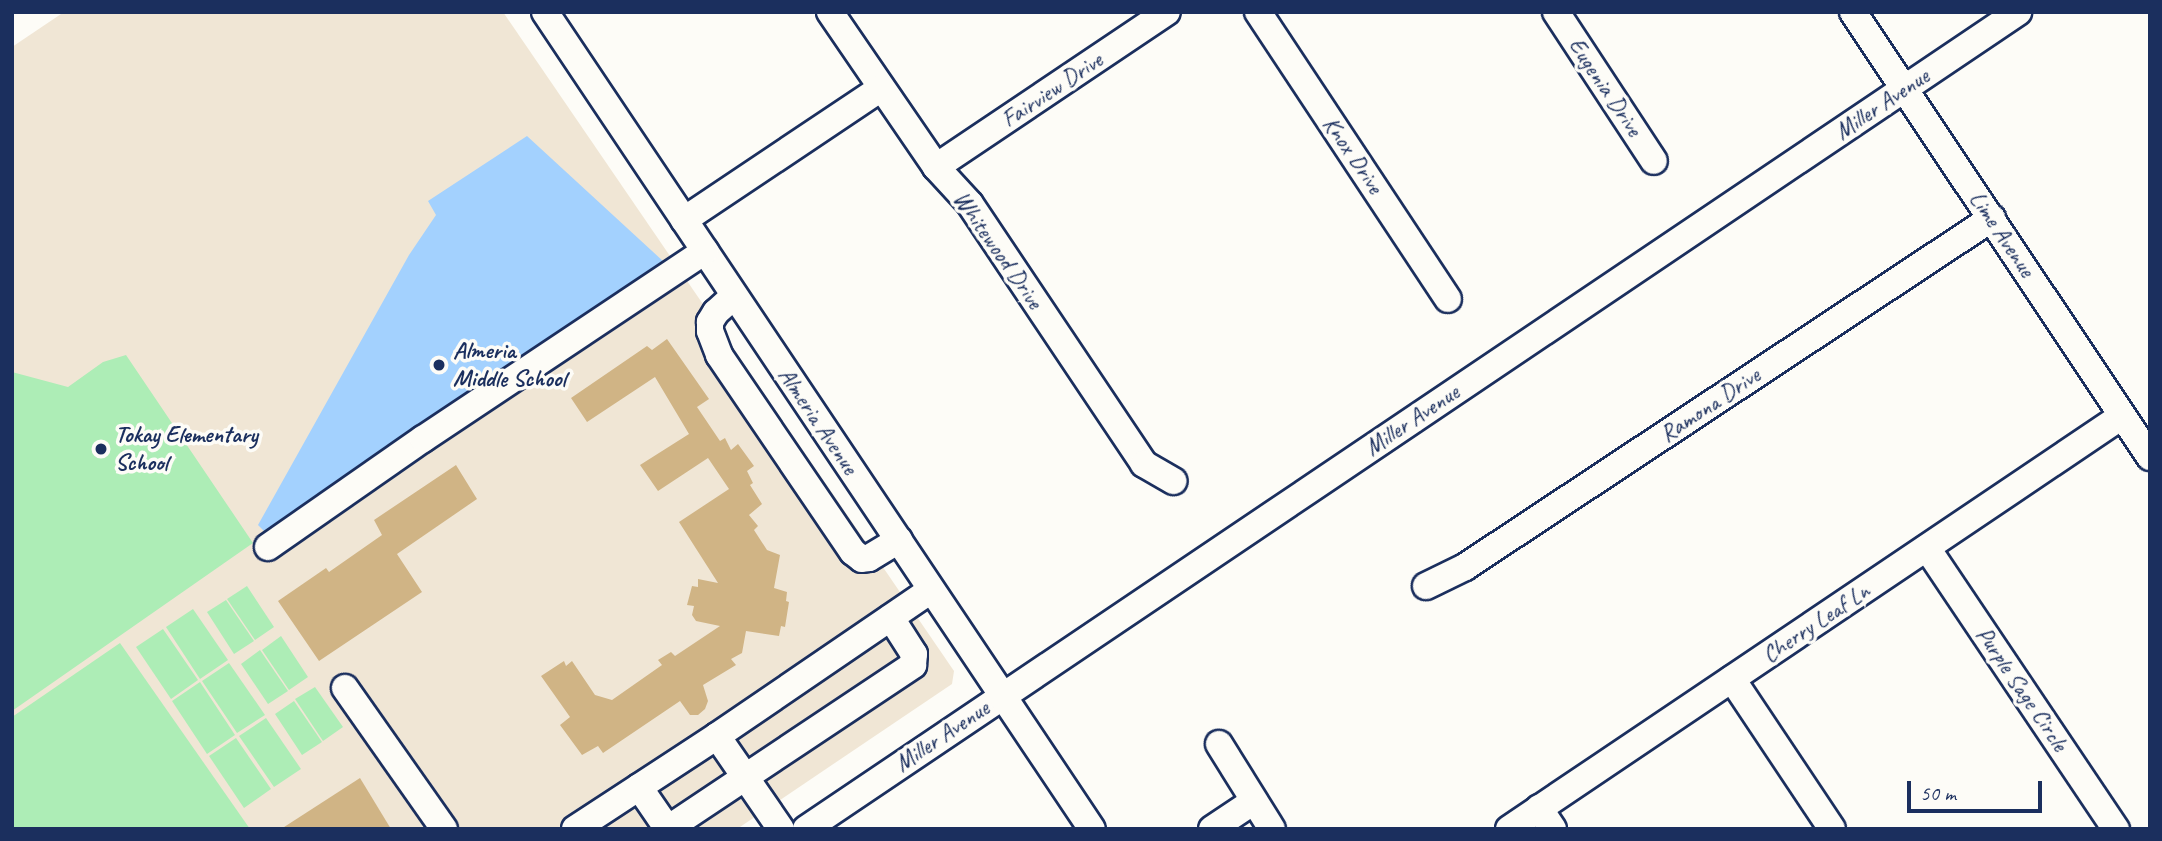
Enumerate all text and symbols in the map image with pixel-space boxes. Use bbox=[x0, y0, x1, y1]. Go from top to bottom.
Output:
street label: Eugenia Drive bbox=[1562, 32, 1648, 142]
street label: Fairview Drive bbox=[996, 46, 1108, 134]
street label: Miller Avenue bbox=[1829, 62, 1935, 146]
street label: Knox Drive bbox=[1317, 111, 1389, 199]
street label: Whitewood Drive bbox=[947, 186, 1049, 314]
street label: Lime Avenue bbox=[1963, 186, 2041, 282]
place label: Almeria Middle School bbox=[453, 337, 566, 393]
marker: Almeria Middle School bbox=[431, 357, 447, 373]
street label: Ramona Drive bbox=[1654, 361, 1766, 449]
street label: Almeria Avenue bbox=[772, 362, 864, 480]
street label: Miller Avenue bbox=[1359, 378, 1465, 462]
place label: Tokay Elementary School bbox=[115, 421, 259, 477]
marker: Tokay Elementary School bbox=[93, 441, 109, 457]
street label: Cherry Leaf Ln bbox=[1757, 577, 1875, 669]
street label: Purple Sage Circle bbox=[1970, 621, 2074, 757]
street label: Miller Avenue bbox=[889, 694, 995, 778]
scale bar bbox=[1910, 768, 2045, 812]
text: 50 m bbox=[1920, 780, 1956, 806]

